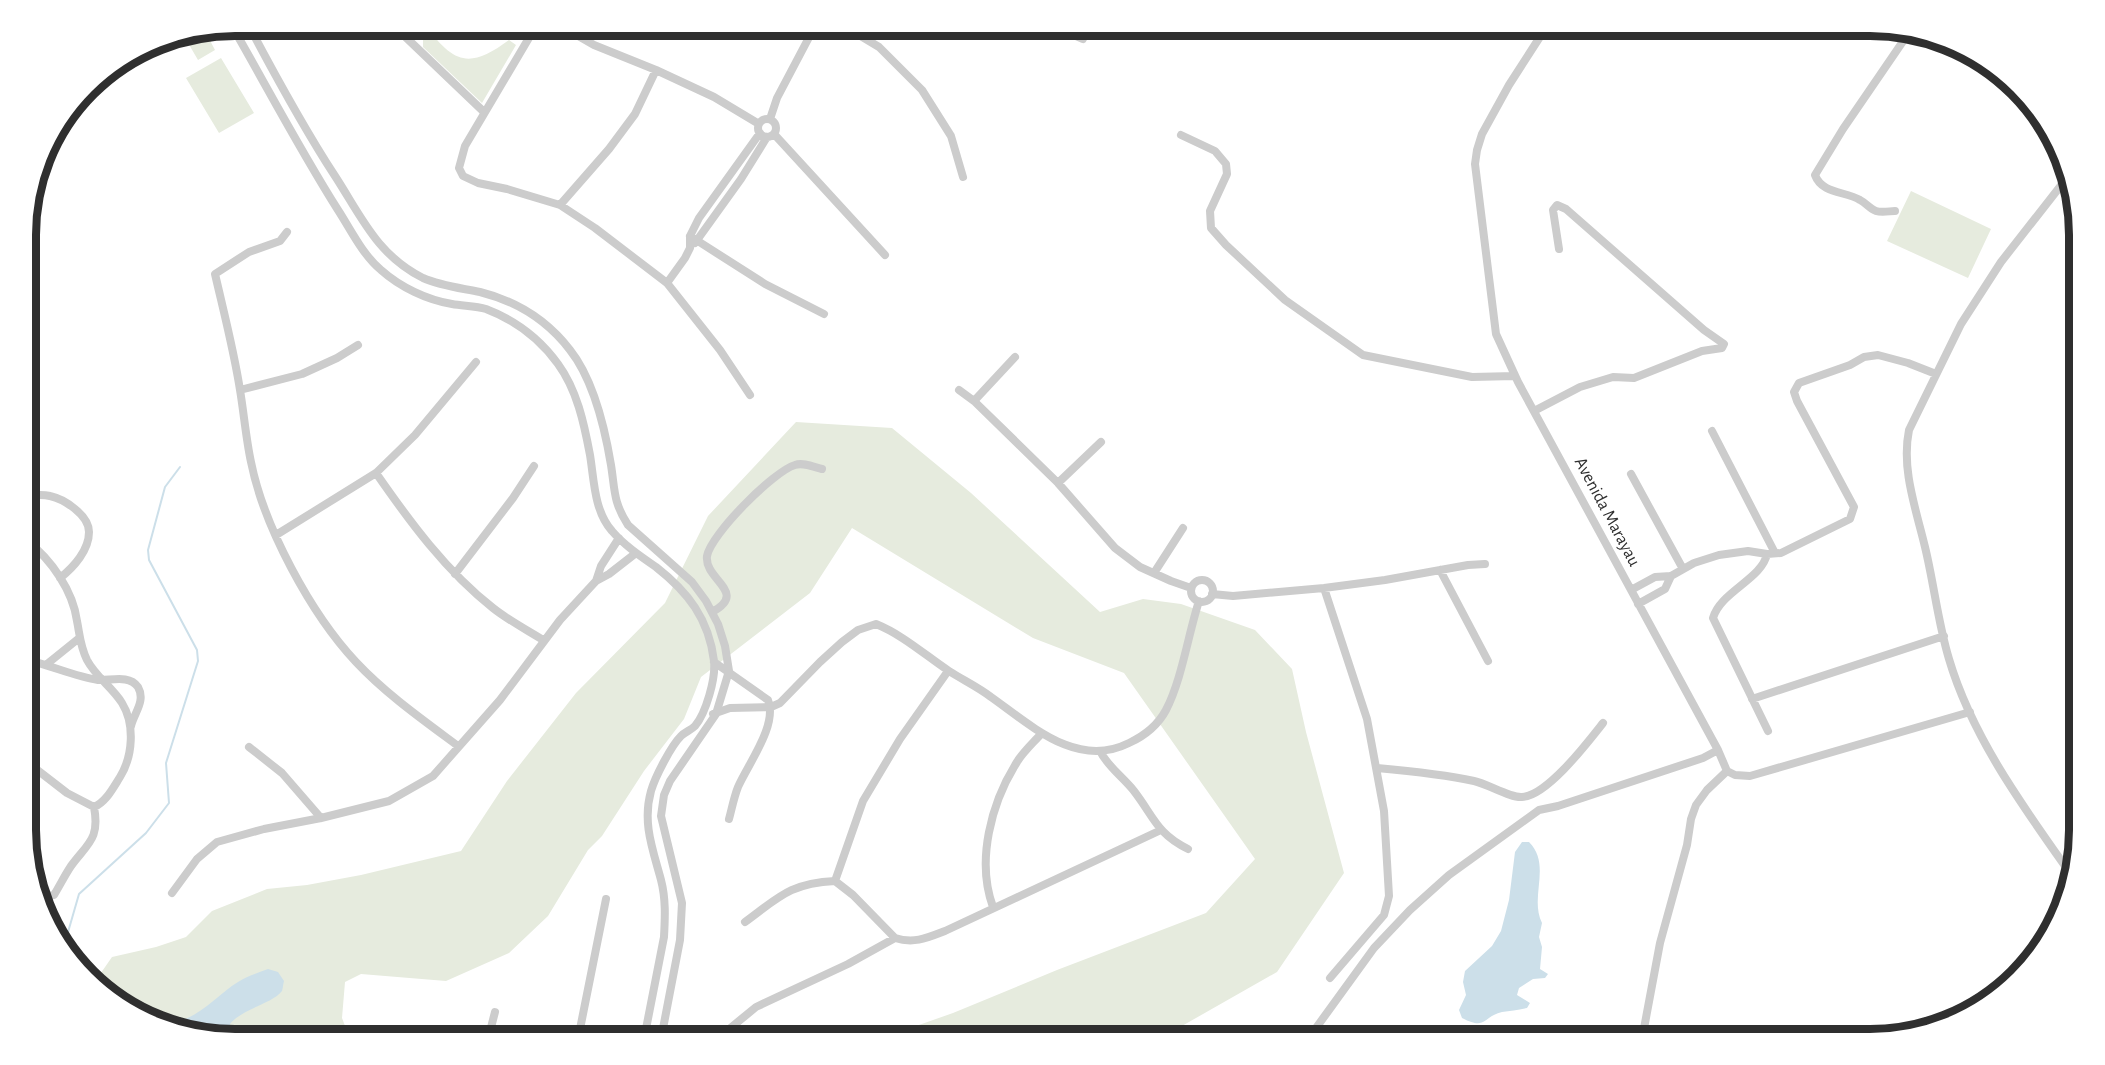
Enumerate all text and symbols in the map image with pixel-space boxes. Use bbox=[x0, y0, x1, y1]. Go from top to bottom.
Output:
street label: Avenida Marayau bbox=[1571, 454, 1643, 570]

